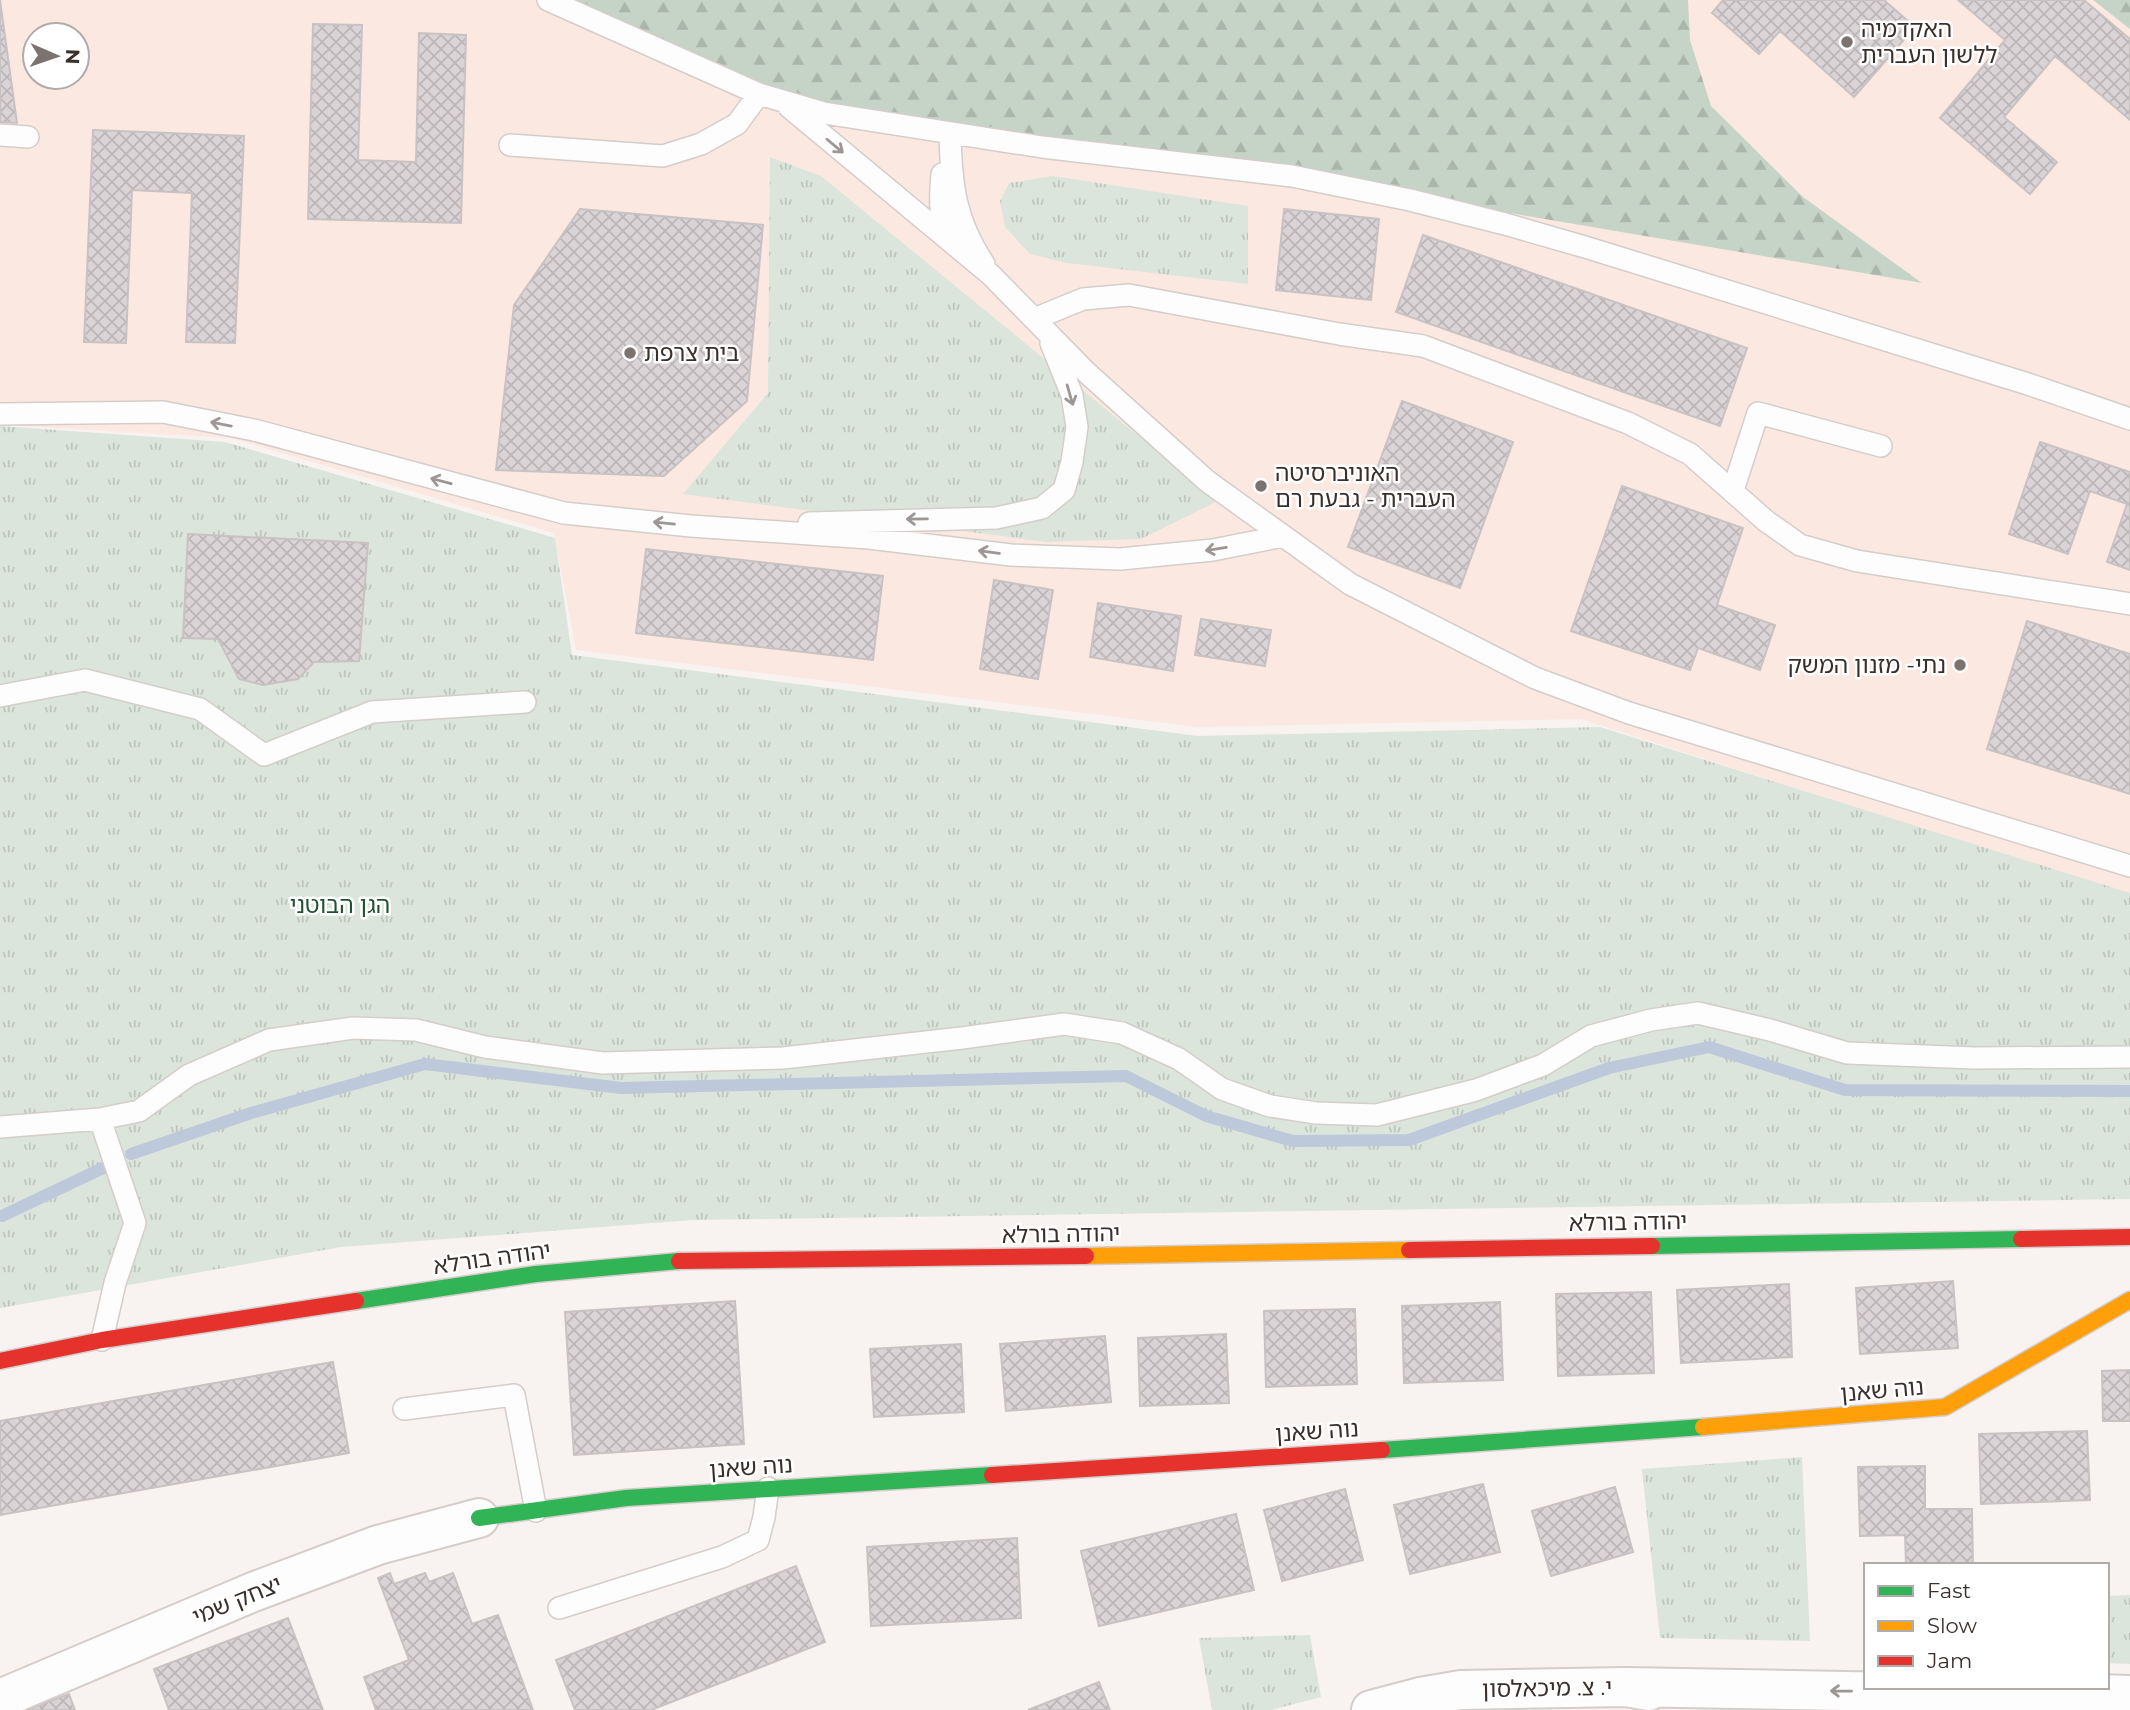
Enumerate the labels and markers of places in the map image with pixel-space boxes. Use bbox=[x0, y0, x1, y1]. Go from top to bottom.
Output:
place label: האקדמיה ללשון העברית bbox=[1861, 15, 1998, 69]
marker: האקדמיה ללשון העברית bbox=[1839, 34, 1855, 50]
place label: בית צרפת bbox=[644, 339, 739, 367]
marker: בית צרפת bbox=[622, 345, 638, 361]
place label: האוניברסיטה העברית - גבעת רם bbox=[1275, 459, 1456, 513]
marker: האוניברסיטה העברית - גבעת רם bbox=[1253, 478, 1269, 494]
place label: נתי- מזנון המשק bbox=[1787, 651, 1946, 679]
marker: נתי- מזנון המשק bbox=[1952, 657, 1968, 673]

